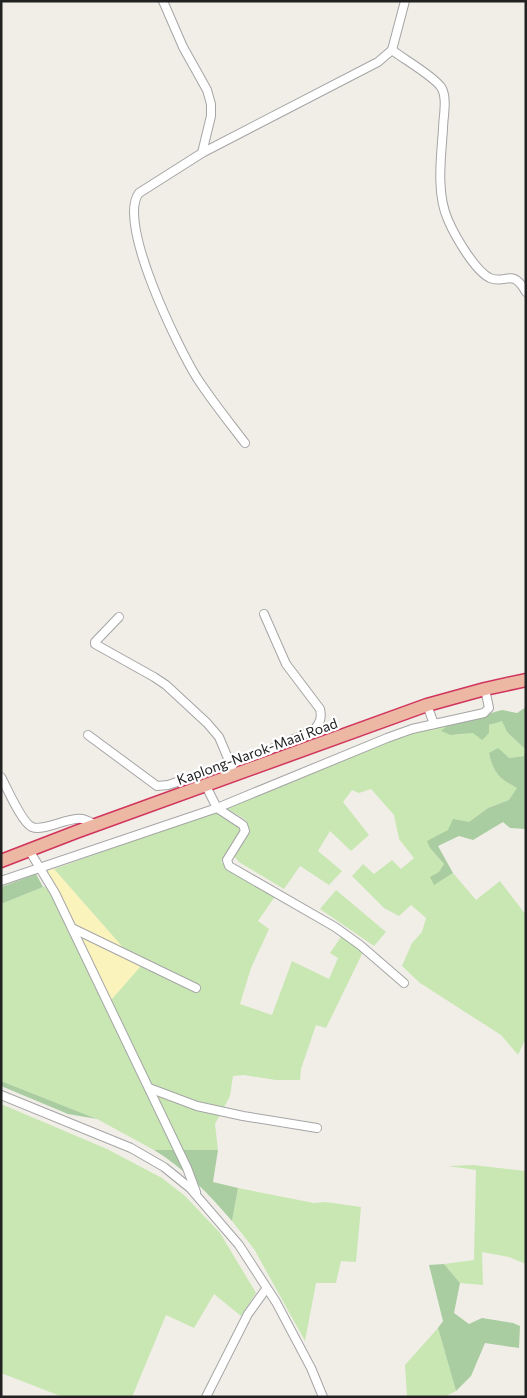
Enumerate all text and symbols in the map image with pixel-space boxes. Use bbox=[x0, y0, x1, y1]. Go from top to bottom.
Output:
street label: Kaplong-Narok-Maai Road bbox=[174, 714, 340, 788]

